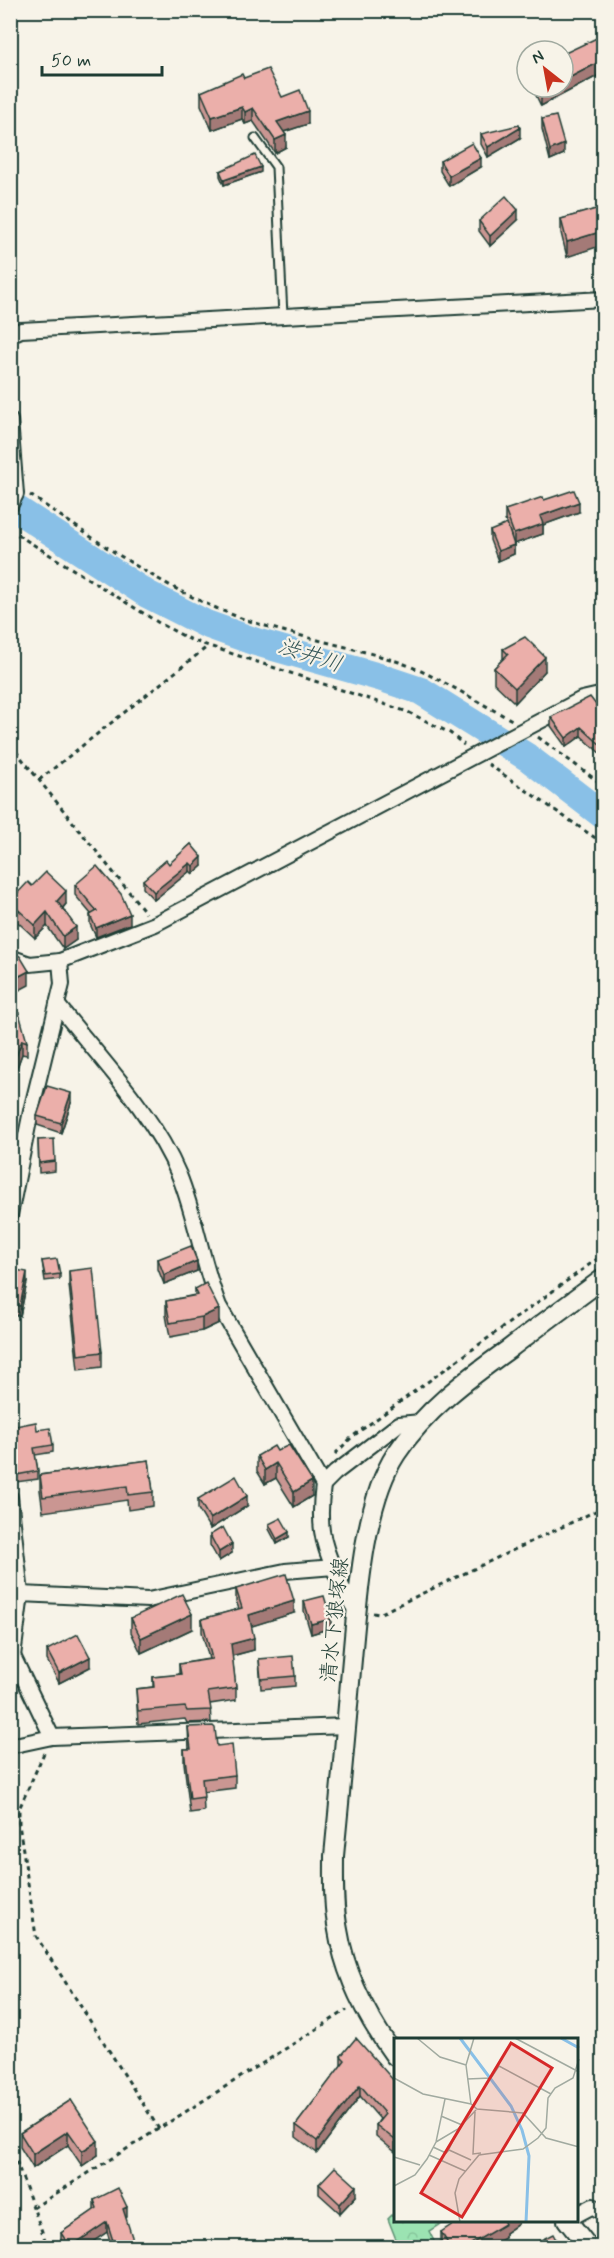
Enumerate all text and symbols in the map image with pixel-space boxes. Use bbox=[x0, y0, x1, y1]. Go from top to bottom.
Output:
scale bar bbox=[42, 39, 162, 77]
north arrow bbox=[515, 39, 575, 99]
text: N bbox=[528, 46, 548, 69]
text: 50 m bbox=[51, 49, 91, 73]
water label: 渋井川 bbox=[274, 632, 346, 680]
street label: 清水下狼塚線 bbox=[314, 1556, 356, 1684]
inset map bbox=[394, 2038, 578, 2222]

